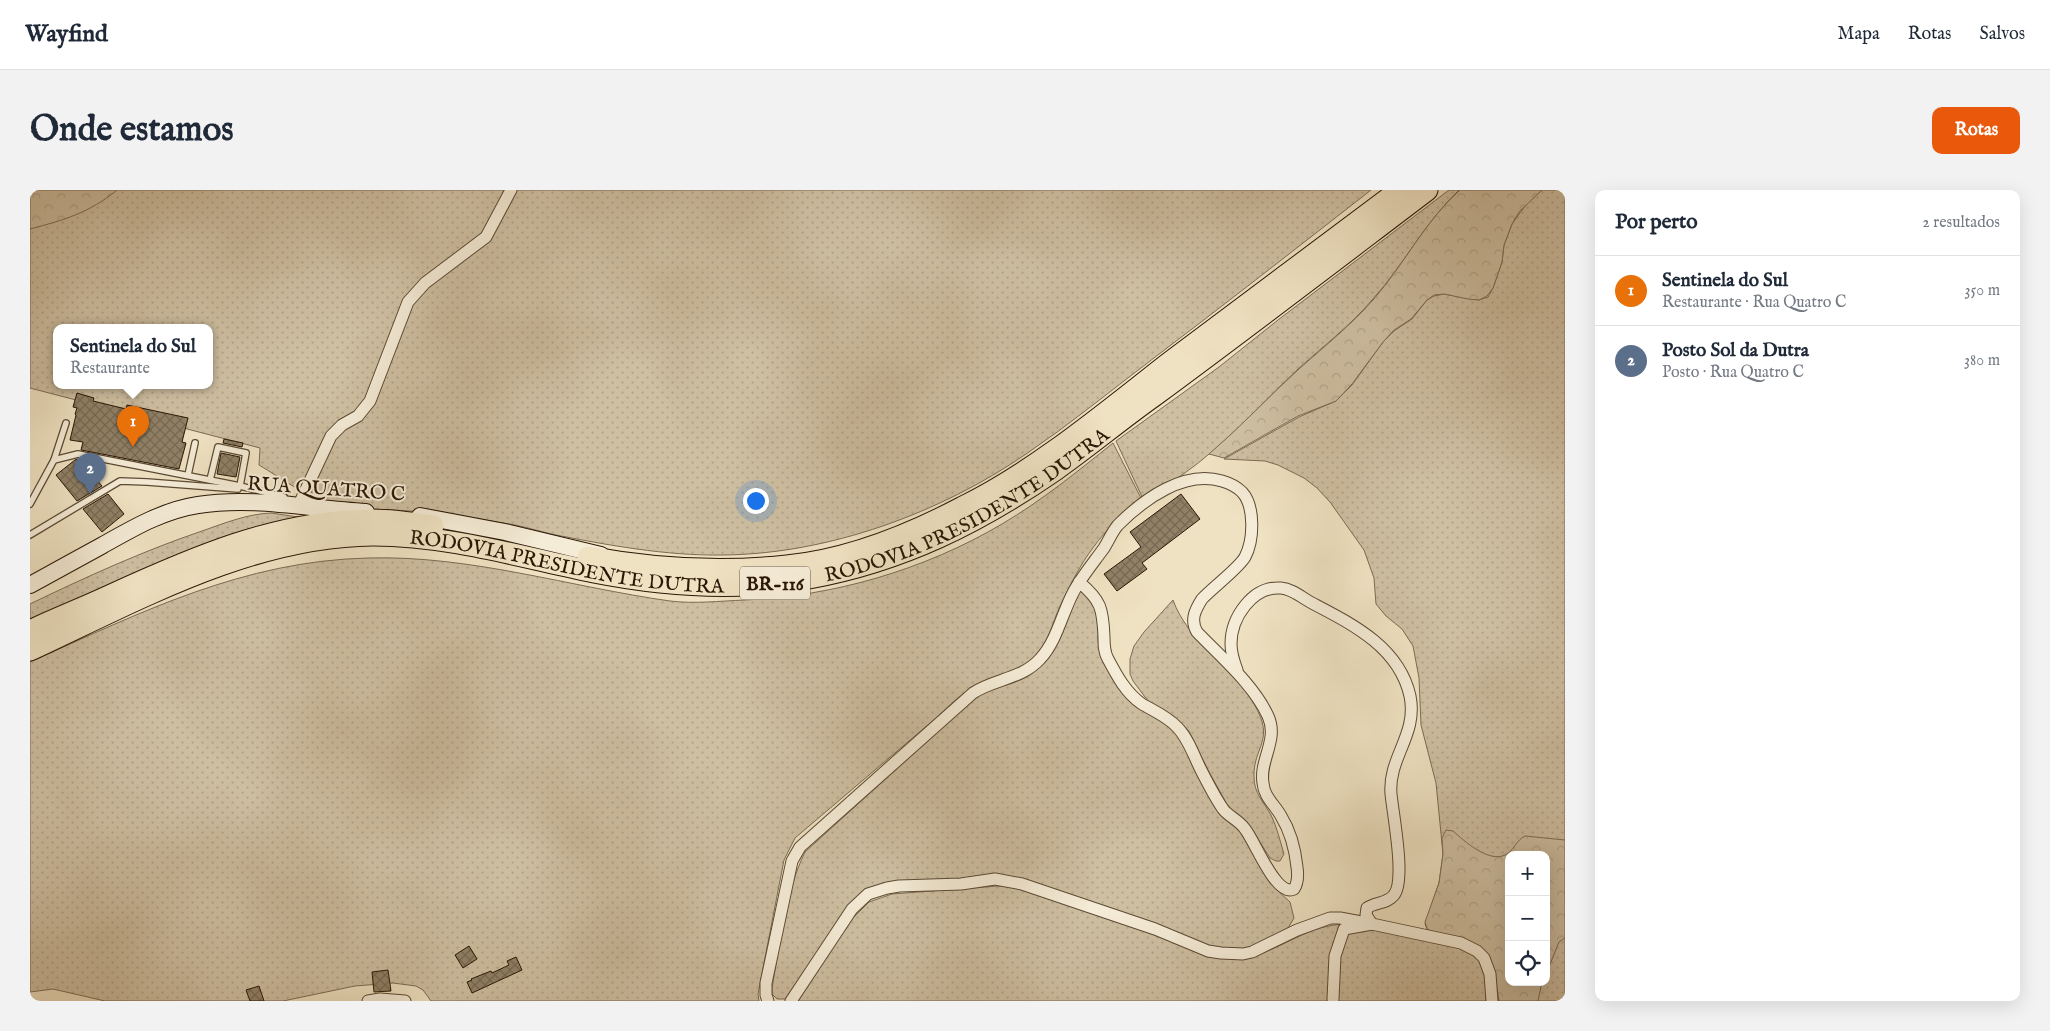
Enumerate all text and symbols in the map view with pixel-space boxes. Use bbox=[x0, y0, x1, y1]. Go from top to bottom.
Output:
text: Wayfind bbox=[25, 19, 108, 50]
text: Mapa bbox=[1838, 23, 1880, 46]
text: Rotas bbox=[1908, 23, 1951, 46]
text: Salvos bbox=[1979, 23, 2025, 46]
button: Rotas bbox=[1932, 107, 2020, 154]
text: Onde estamos bbox=[30, 108, 234, 153]
text: Por perto bbox=[1615, 209, 1697, 236]
text: 2 resultados bbox=[1922, 213, 2000, 233]
text: Sentinela do Sul bbox=[1662, 269, 1788, 293]
text: 1 bbox=[1628, 281, 1634, 301]
text: 350 m bbox=[1965, 281, 2000, 301]
text: Restaurante · Rua Quatro C bbox=[1662, 293, 1846, 313]
popup bbox=[53, 324, 213, 389]
text: Sentinela do Sul bbox=[70, 335, 196, 359]
text: Posto Sol da Dutra bbox=[1662, 339, 1809, 363]
text: 2 bbox=[1627, 351, 1635, 371]
text: 380 m bbox=[1964, 351, 2000, 371]
text: Restaurante bbox=[70, 359, 150, 379]
text: Posto · Rua Quatro C bbox=[1662, 363, 1804, 383]
pin: 1 bbox=[117, 406, 149, 447]
street label: RODOVIA PRESIDENTE DUTRA bbox=[822, 423, 1115, 589]
pin: 2 bbox=[74, 453, 106, 494]
street label: RUA QUATRO C bbox=[246, 472, 406, 507]
your location bbox=[743, 488, 769, 514]
street label: RODOVIA PRESIDENTE DUTRA bbox=[408, 526, 725, 600]
road number: BR-116 bbox=[740, 566, 810, 599]
map controls bbox=[1505, 851, 1550, 986]
button: + bbox=[1505, 851, 1550, 896]
button: − bbox=[1505, 896, 1550, 941]
button: locate bbox=[1505, 941, 1550, 986]

